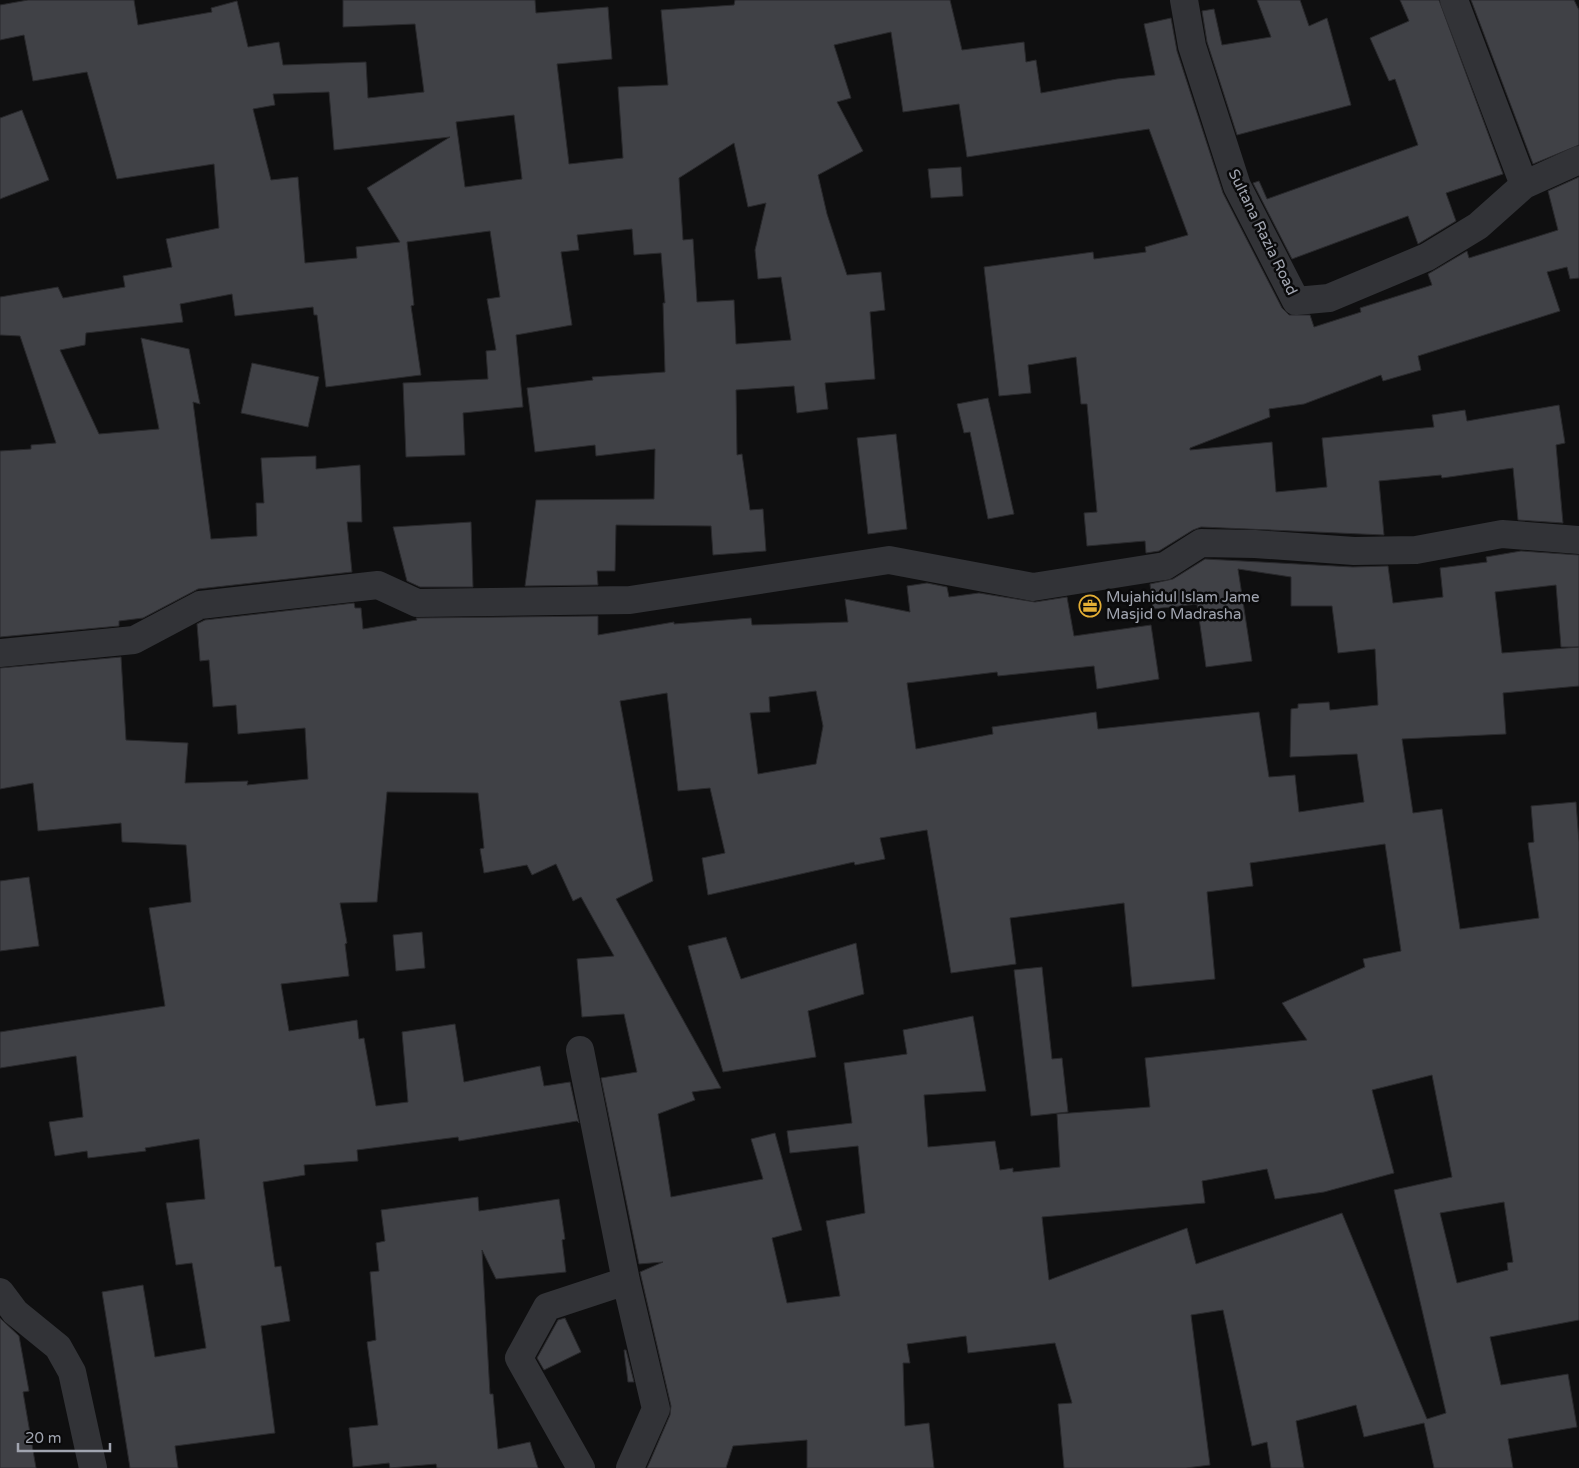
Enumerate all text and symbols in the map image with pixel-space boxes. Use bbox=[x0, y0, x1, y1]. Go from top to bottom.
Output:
street label: Sultana Razia Road bbox=[1225, 166, 1301, 298]
place label: Mujahidul Islam Jame Masjid o Madrasha bbox=[1106, 588, 1260, 623]
office icon: Mujahidul Islam Jame Masjid o Madrasha bbox=[1078, 594, 1102, 618]
scale bar bbox=[18, 1420, 110, 1452]
text: 20 m bbox=[25, 1429, 62, 1447]

